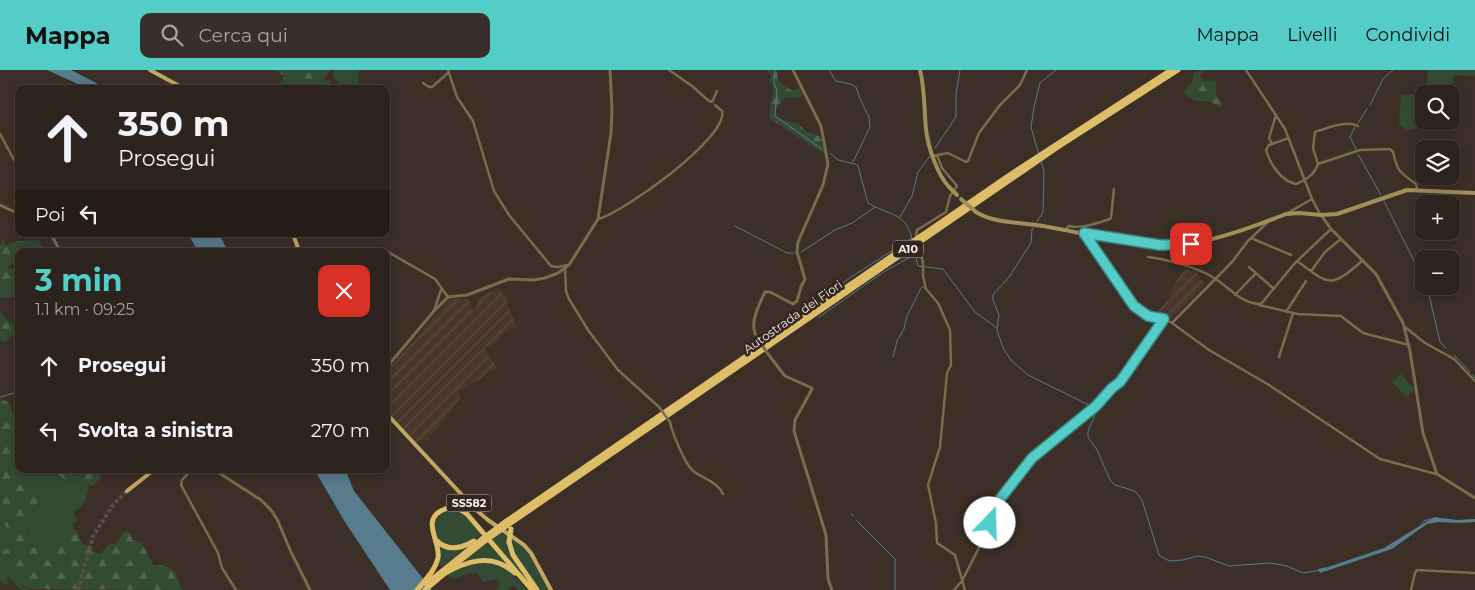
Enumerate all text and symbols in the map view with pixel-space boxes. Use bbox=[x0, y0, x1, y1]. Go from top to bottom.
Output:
search box bbox=[140, 13, 490, 58]
text: Mappa bbox=[25, 21, 110, 50]
icon: search bbox=[158, 21, 186, 49]
text: Cerca qui bbox=[198, 24, 288, 47]
text: Mappa bbox=[1196, 24, 1259, 46]
text: Livelli bbox=[1287, 24, 1338, 46]
text: Condividi bbox=[1366, 24, 1450, 46]
map controls bbox=[1415, 85, 1460, 295]
button: search bbox=[1415, 85, 1460, 130]
text: 350 m bbox=[118, 102, 230, 145]
icon: ahead bbox=[35, 105, 100, 170]
button: layers bbox=[1415, 140, 1460, 185]
text: Prosegui bbox=[118, 145, 215, 172]
button: + bbox=[1415, 195, 1460, 240]
icon: left bbox=[75, 200, 103, 228]
text: Poi bbox=[35, 203, 65, 226]
pin bbox=[1170, 223, 1212, 265]
icon: arrive bbox=[1177, 230, 1205, 258]
road number: A10 bbox=[893, 240, 923, 258]
button: − bbox=[1415, 250, 1460, 295]
text: 3 min bbox=[35, 262, 122, 299]
button: close bbox=[318, 265, 370, 317]
street label: Autostrada dei Fiori bbox=[740, 277, 845, 356]
text: 1.1 km · 09:25 bbox=[35, 300, 135, 319]
icon: ahead bbox=[35, 352, 63, 380]
text: Prosegui bbox=[78, 354, 166, 377]
text: 350 m bbox=[311, 354, 370, 377]
icon: left bbox=[35, 417, 63, 445]
text: Svolta a sinistra bbox=[78, 419, 233, 442]
text: 270 m bbox=[311, 419, 370, 442]
road number: SS582 bbox=[446, 494, 492, 512]
position arrow bbox=[963, 496, 1015, 548]

